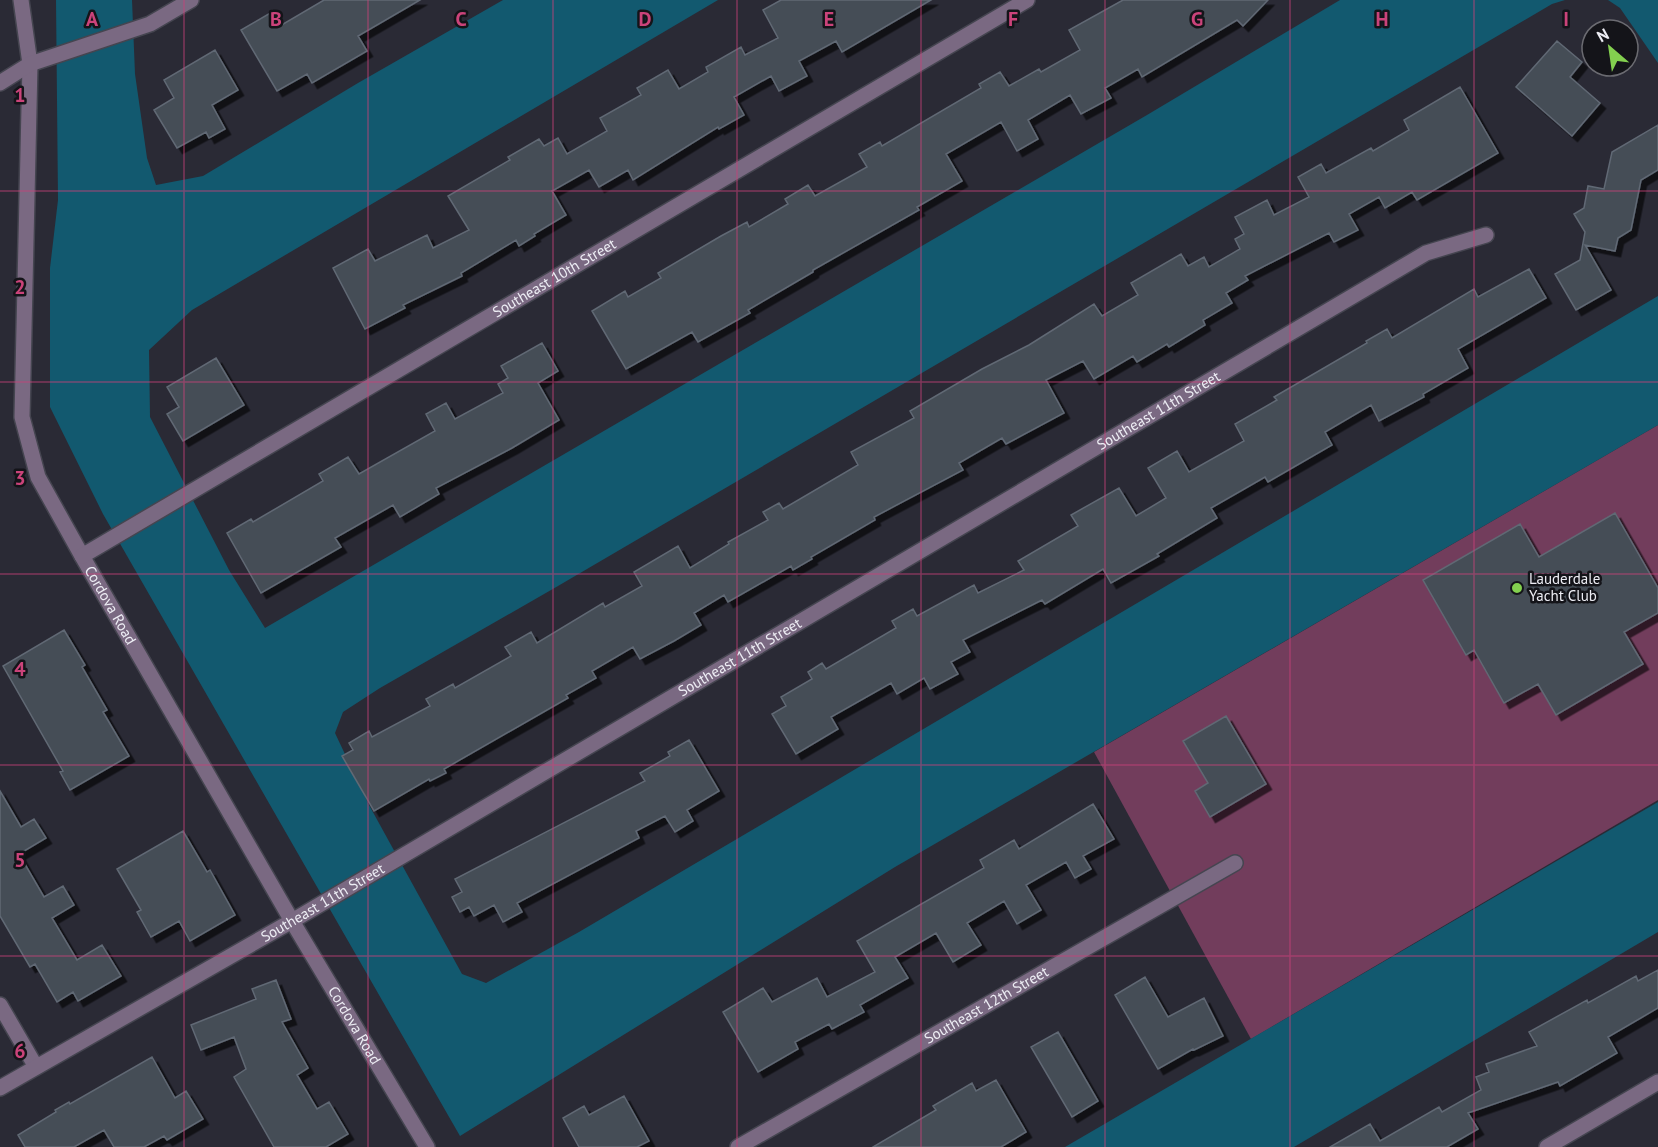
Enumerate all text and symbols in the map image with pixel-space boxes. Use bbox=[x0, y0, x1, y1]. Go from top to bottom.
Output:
text: A bbox=[86, 6, 99, 32]
text: B bbox=[270, 6, 282, 32]
text: C bbox=[455, 6, 467, 32]
text: D bbox=[639, 6, 652, 32]
text: E bbox=[824, 6, 834, 32]
text: F bbox=[1008, 6, 1018, 32]
text: G bbox=[1191, 6, 1203, 32]
text: H bbox=[1375, 6, 1389, 32]
text: I bbox=[1563, 6, 1569, 32]
north arrow bbox=[1580, 18, 1640, 78]
text: N bbox=[1593, 24, 1612, 46]
text: 1 bbox=[14, 82, 26, 108]
street label: Southeast 10th Street bbox=[489, 234, 619, 321]
text: 2 bbox=[14, 274, 26, 300]
street label: Southeast 11th Street bbox=[1093, 366, 1223, 454]
text: 3 bbox=[14, 465, 26, 491]
street label: Cordova Road bbox=[81, 562, 141, 648]
place label: Lauderdale Yacht Club bbox=[1529, 569, 1600, 605]
marker: Lauderdale Yacht Club bbox=[1510, 581, 1524, 595]
street label: Southeast 11th Street bbox=[674, 613, 805, 701]
text: 4 bbox=[14, 656, 26, 682]
text: 5 bbox=[14, 847, 26, 873]
street label: Southeast 11th Street bbox=[257, 859, 388, 946]
street label: Southeast 12th Street bbox=[921, 962, 1052, 1048]
street label: Cordova Road bbox=[324, 983, 385, 1068]
text: 6 bbox=[14, 1038, 26, 1064]

